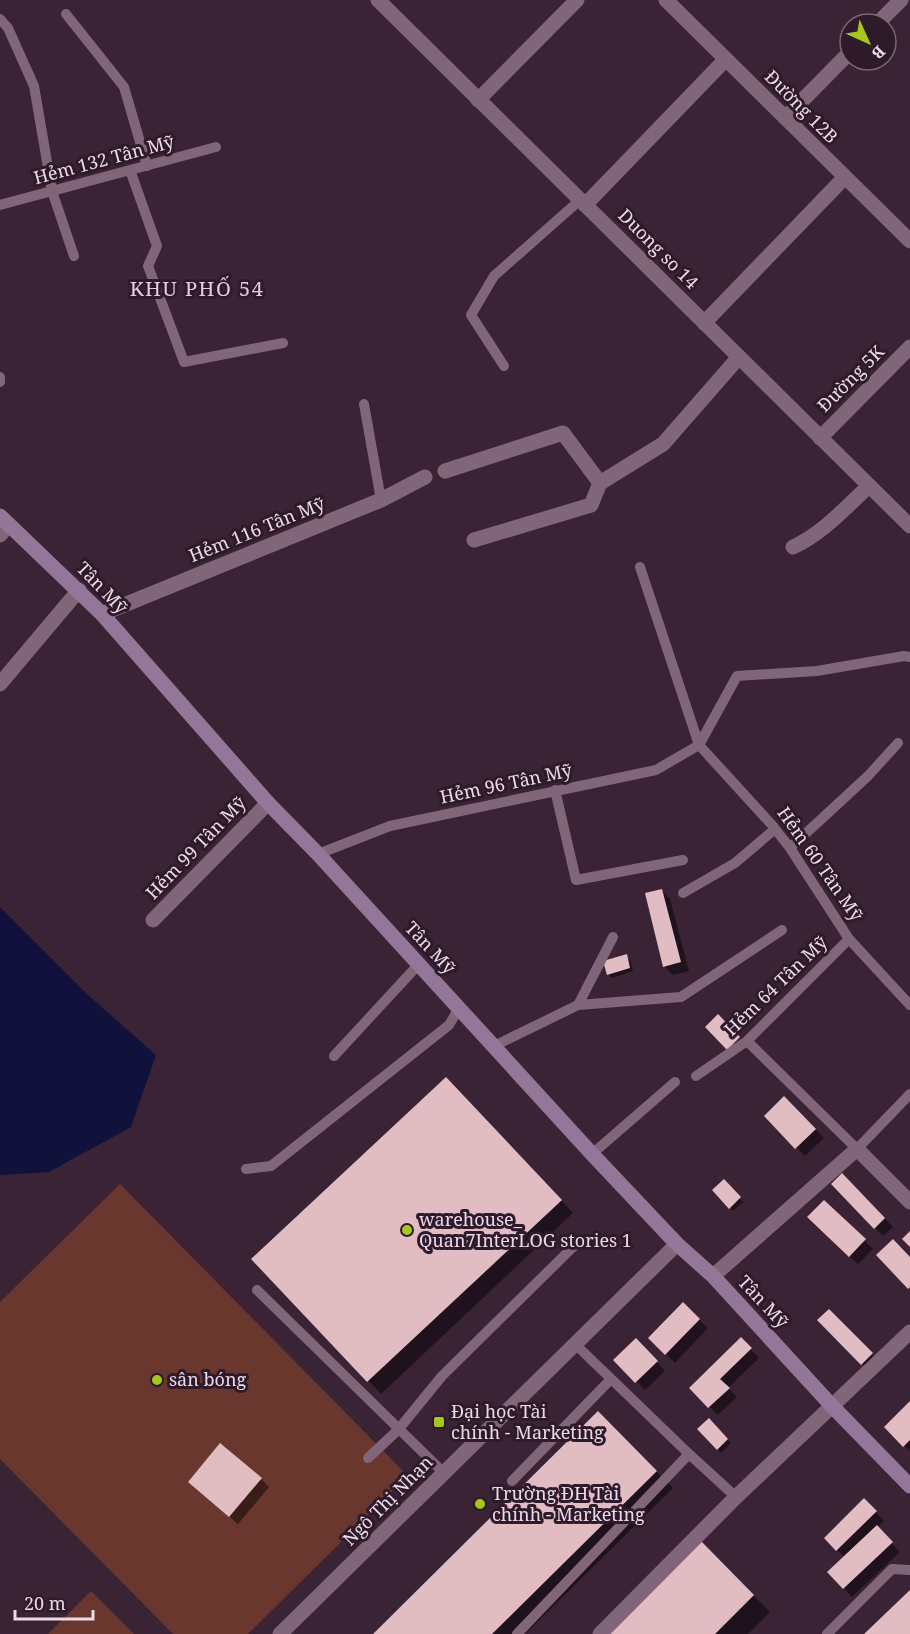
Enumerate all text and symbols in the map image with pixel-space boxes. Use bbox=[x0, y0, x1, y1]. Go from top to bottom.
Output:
north arrow bbox=[838, 12, 898, 72]
text: B bbox=[867, 41, 890, 64]
street label: Đường 12B bbox=[760, 64, 844, 148]
street label: Hẻm 132 Tân Mỹ bbox=[31, 129, 177, 189]
street label: Duong so 14 bbox=[613, 203, 704, 294]
district label: KHU PHỐ 54 bbox=[130, 275, 264, 302]
street label: Đường 5K bbox=[812, 339, 889, 417]
street label: Hẻm 116 Tân Mỹ bbox=[185, 491, 329, 567]
street label: Tân Mỹ bbox=[72, 556, 134, 619]
street label: Hẻm 96 Tân Mỹ bbox=[438, 757, 575, 809]
street label: Hẻm 99 Tân Mỹ bbox=[140, 790, 251, 904]
street label: Hẻm 60 Tân Mỹ bbox=[772, 802, 870, 926]
street label: Tân Mỹ bbox=[400, 916, 462, 979]
street label: Hẻm 64 Tân Mỹ bbox=[719, 929, 833, 1041]
place label: warehouse_ Quan7InterLOG stories 1 bbox=[419, 1207, 632, 1252]
marker: warehouse_ Quan7InterLOG stories 1 bbox=[400, 1223, 414, 1237]
street label: Tân Mỹ bbox=[733, 1270, 795, 1333]
place label: sân bóng bbox=[169, 1367, 247, 1391]
marker: sân bóng bbox=[150, 1373, 164, 1387]
place label: Đại học Tài chính - Marketing bbox=[451, 1399, 604, 1444]
marker: Đại học Tài chính - Marketing bbox=[432, 1415, 446, 1429]
street label: Ngô Thị Nhạn bbox=[337, 1450, 438, 1551]
place label: Trường ĐH Tài chính - Marketing bbox=[492, 1481, 645, 1526]
marker: Trường ĐH Tài chính - Marketing bbox=[473, 1497, 487, 1511]
scale bar bbox=[15, 1583, 93, 1621]
text: 20 m bbox=[24, 1591, 66, 1615]

